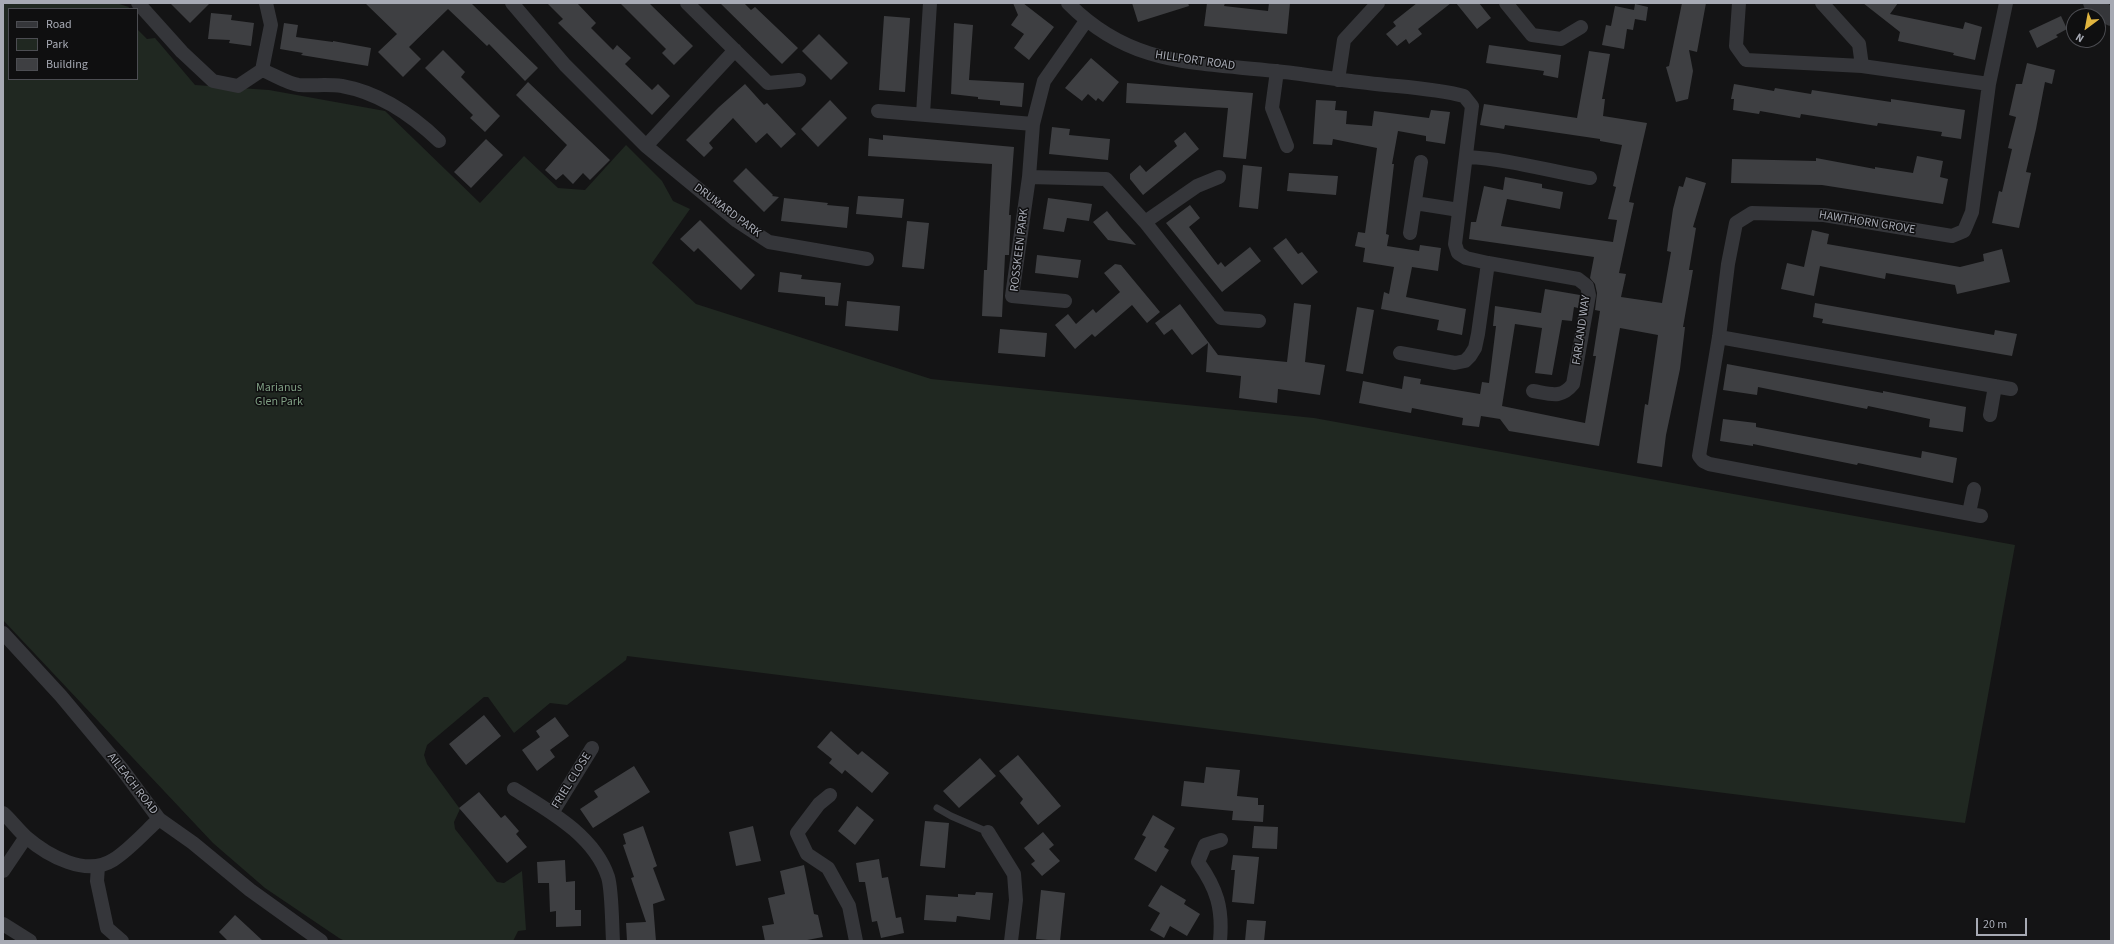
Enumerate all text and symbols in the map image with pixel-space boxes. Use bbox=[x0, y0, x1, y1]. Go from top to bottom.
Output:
legend bbox=[8, 8, 138, 80]
north arrow bbox=[2066, 8, 2106, 48]
text: Road bbox=[46, 16, 72, 33]
text: N bbox=[2073, 29, 2087, 46]
text: Park bbox=[46, 36, 68, 53]
street label: HILLFORT ROAD bbox=[1154, 48, 1236, 74]
text: Building bbox=[46, 56, 88, 73]
street label: DRUMARD PARK bbox=[691, 181, 763, 241]
street label: ROSSKEEN PARK bbox=[1008, 208, 1032, 292]
street label: HAWTHORN GROVE bbox=[1818, 208, 1916, 238]
street label: FARLAND WAY bbox=[1570, 294, 1594, 366]
park label: Marianus Glen Park bbox=[255, 381, 303, 409]
street label: AILEACH ROAD bbox=[104, 750, 160, 818]
street label: FRIEL CLOSE bbox=[549, 750, 595, 812]
scale bar bbox=[1978, 910, 2029, 936]
text: 20 m bbox=[1983, 916, 2007, 933]

